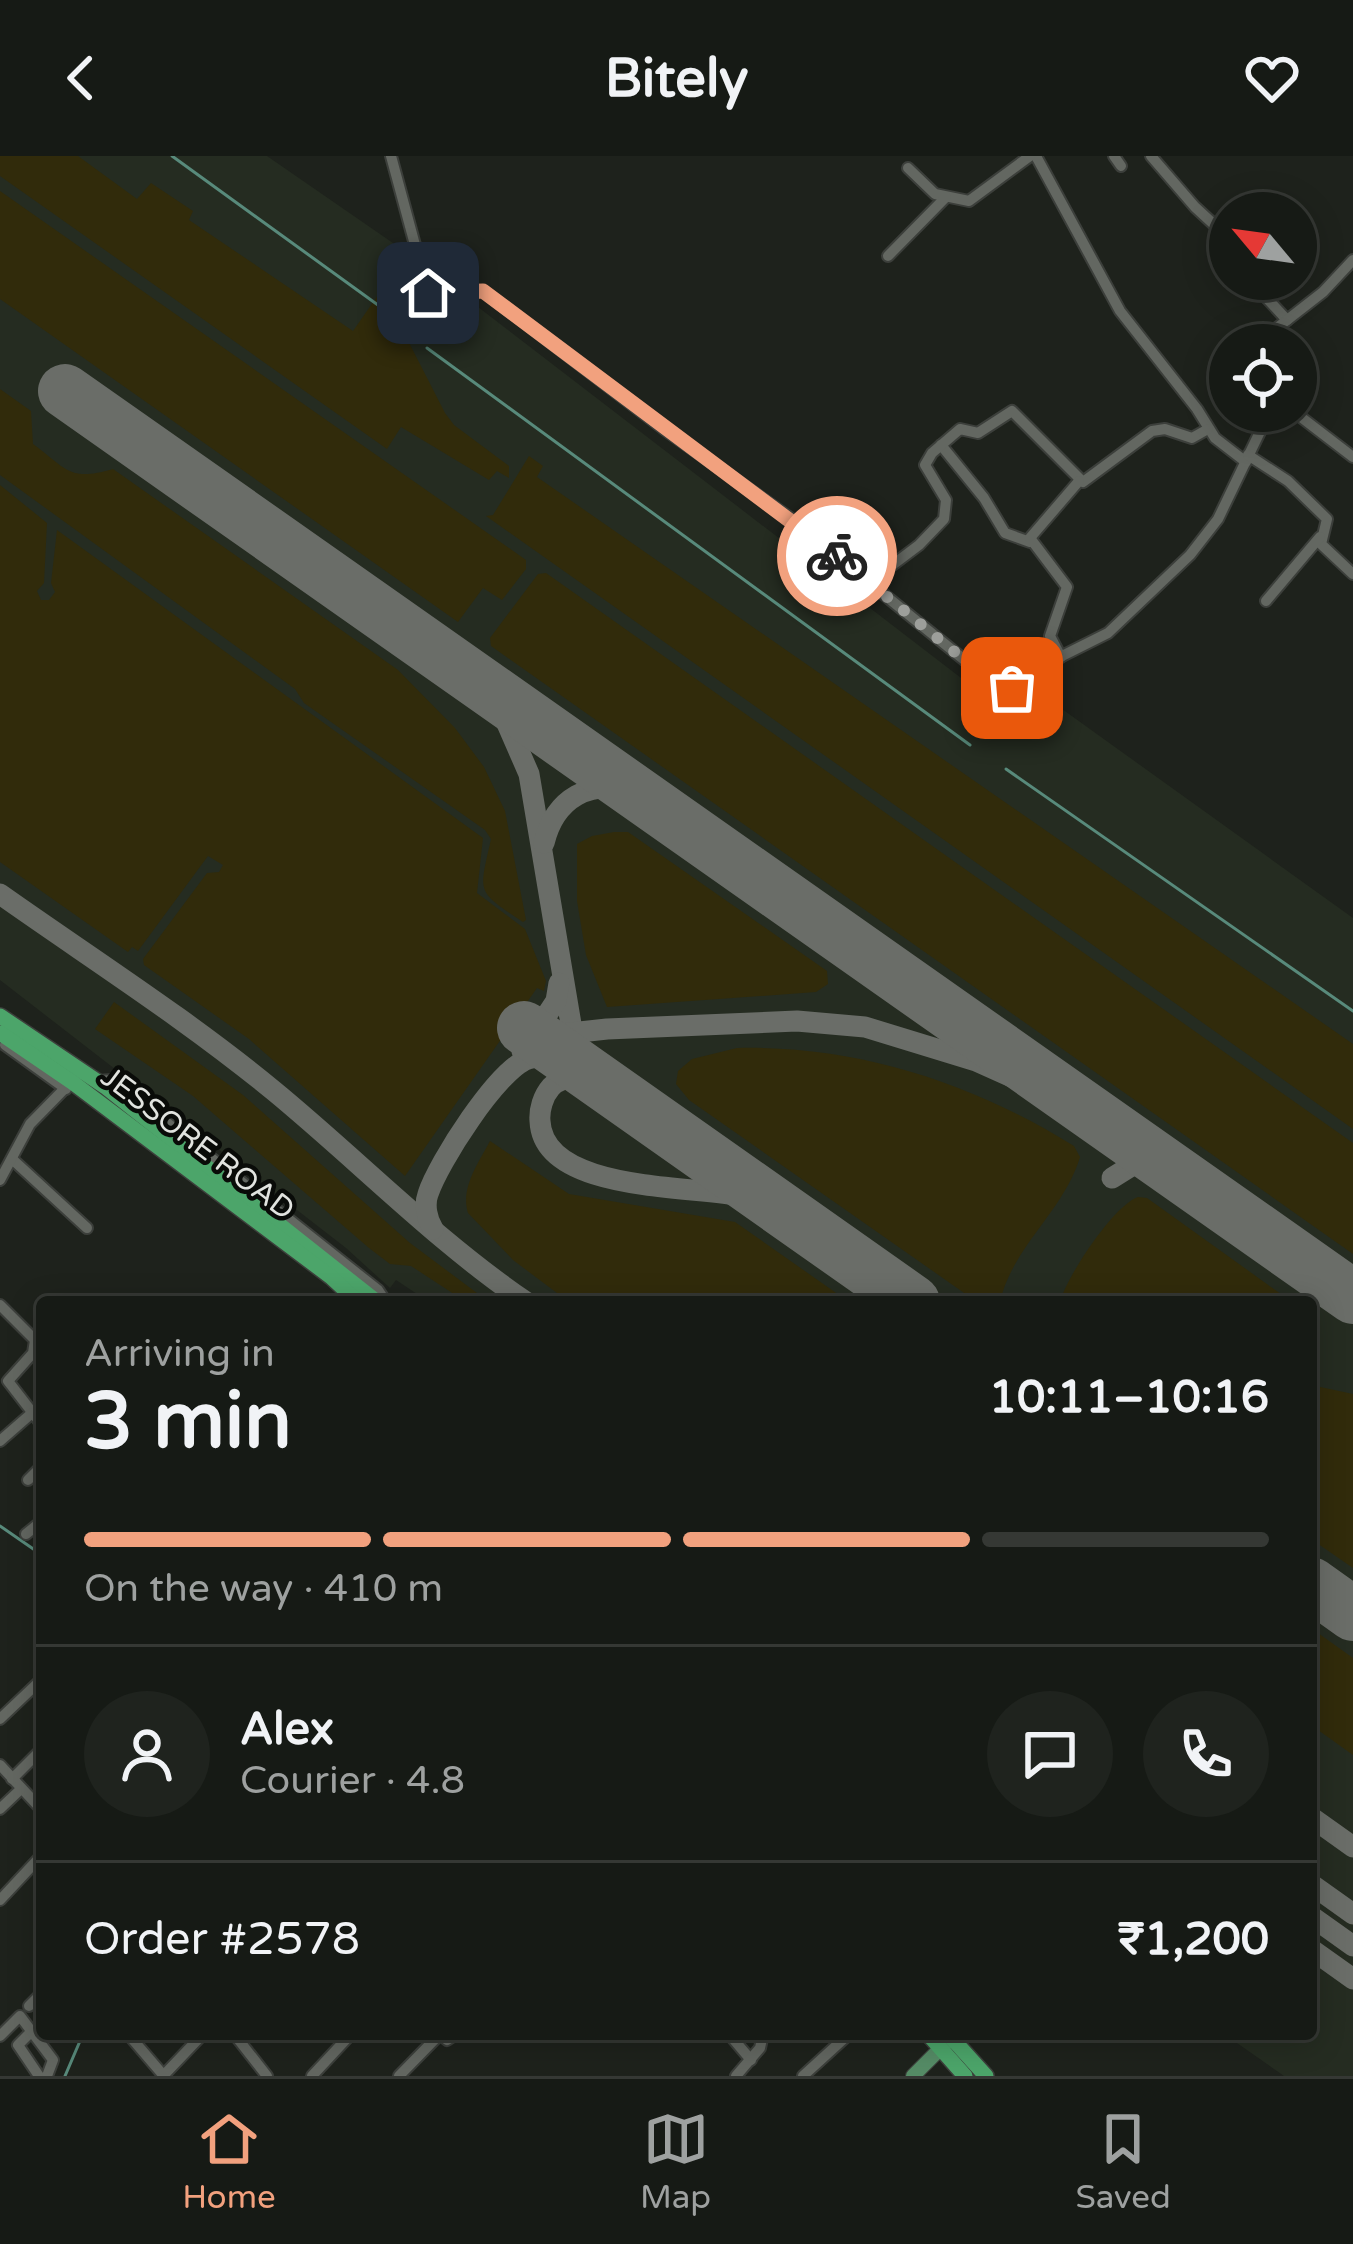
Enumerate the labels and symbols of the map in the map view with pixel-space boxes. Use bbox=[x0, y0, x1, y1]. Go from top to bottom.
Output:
north arrow bbox=[1209, 192, 1317, 300]
pin bbox=[377, 242, 479, 344]
courier bbox=[777, 496, 897, 616]
pin bbox=[961, 637, 1063, 739]
street label: JESSORE ROAD bbox=[94, 1059, 302, 1228]

